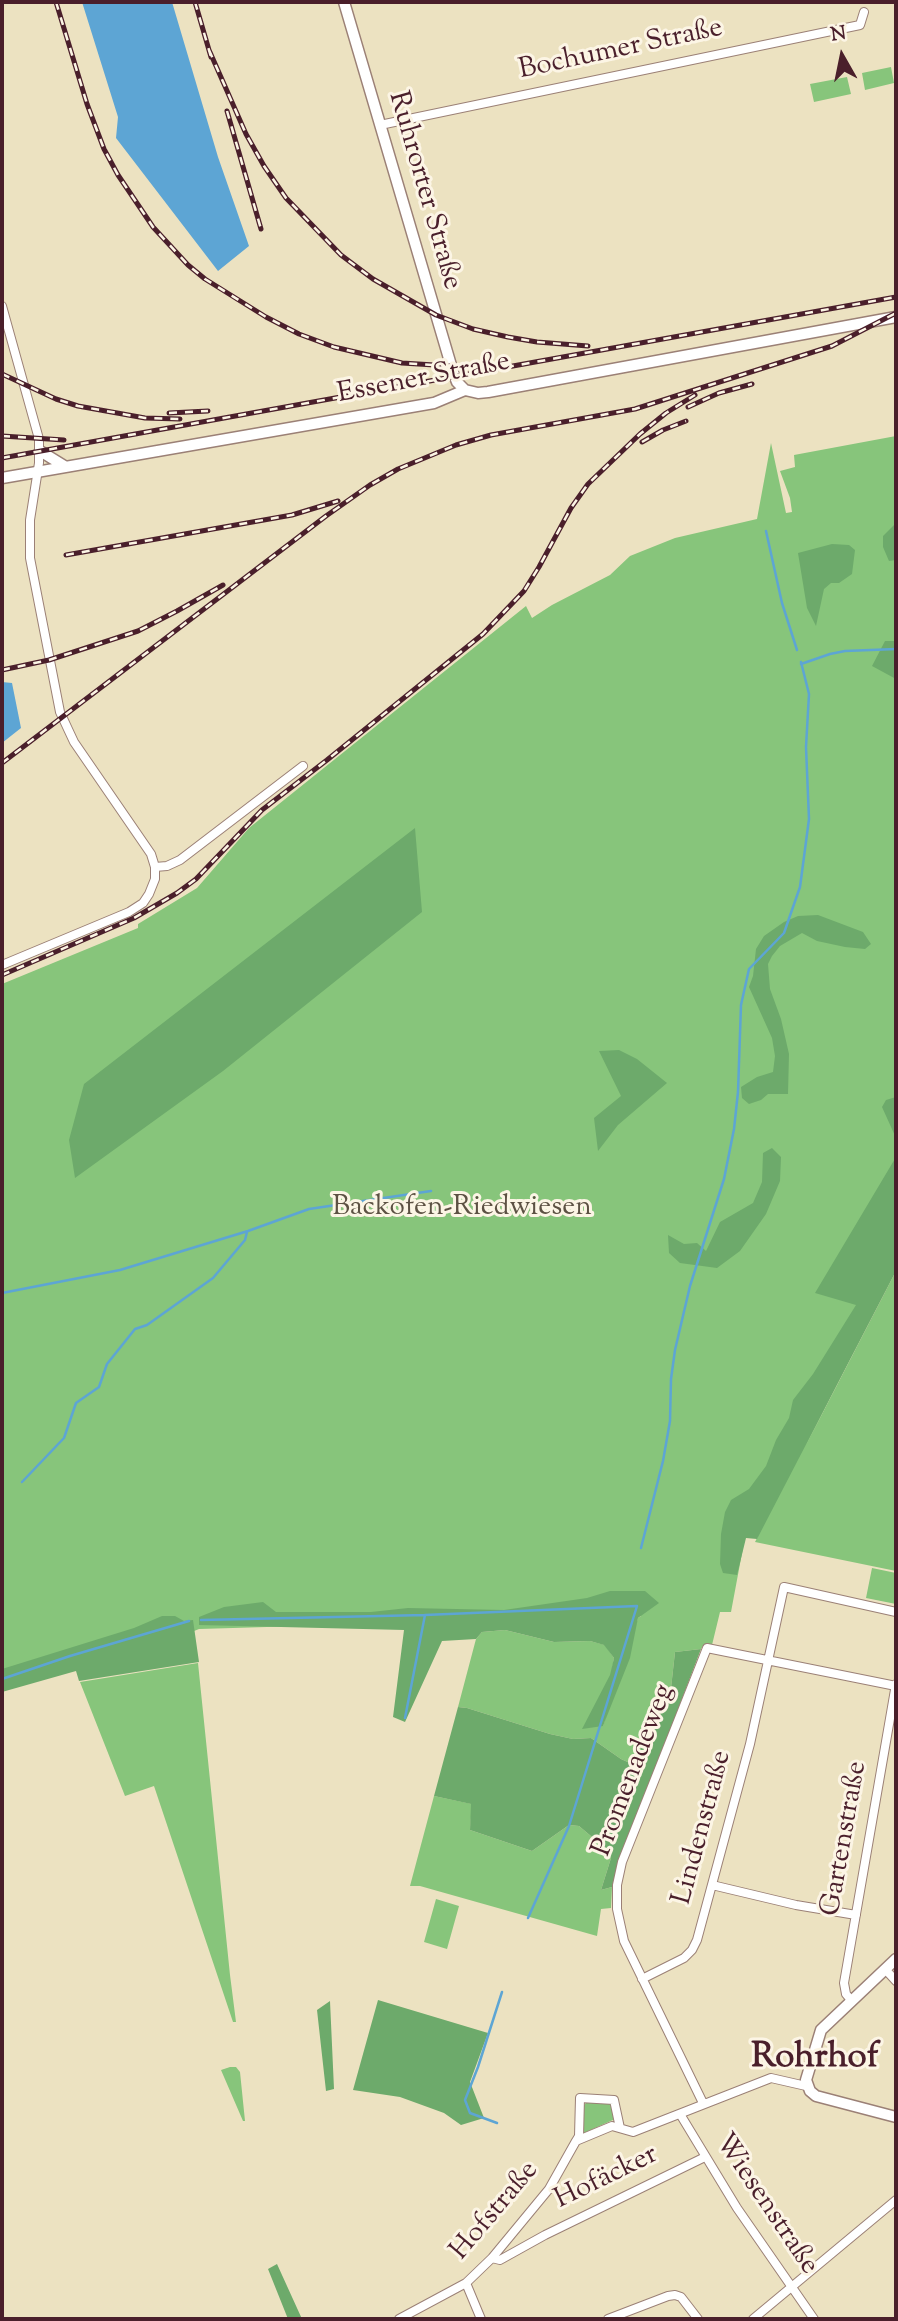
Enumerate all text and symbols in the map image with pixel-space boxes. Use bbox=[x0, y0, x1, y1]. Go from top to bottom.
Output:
street label: Bochumer Straße bbox=[516, 13, 726, 89]
text: N bbox=[829, 20, 848, 49]
north arrow bbox=[807, 21, 877, 91]
street label: Ruhrorter Straße bbox=[379, 88, 467, 294]
street label: Essener Straße bbox=[335, 347, 513, 413]
park label: Backofen-Riedwiesen bbox=[332, 1192, 592, 1226]
street label: Promenadeweg bbox=[587, 1680, 683, 1862]
street label: Lindenstraße bbox=[667, 1747, 741, 1909]
street label: Gartenstraße bbox=[816, 1759, 876, 1919]
district label: Rohrhof bbox=[751, 2039, 879, 2081]
street label: Wiesenstraße bbox=[706, 2128, 824, 2282]
street label: Hofäcker bbox=[550, 2140, 664, 2218]
street label: Hofstraße bbox=[445, 2156, 547, 2268]

